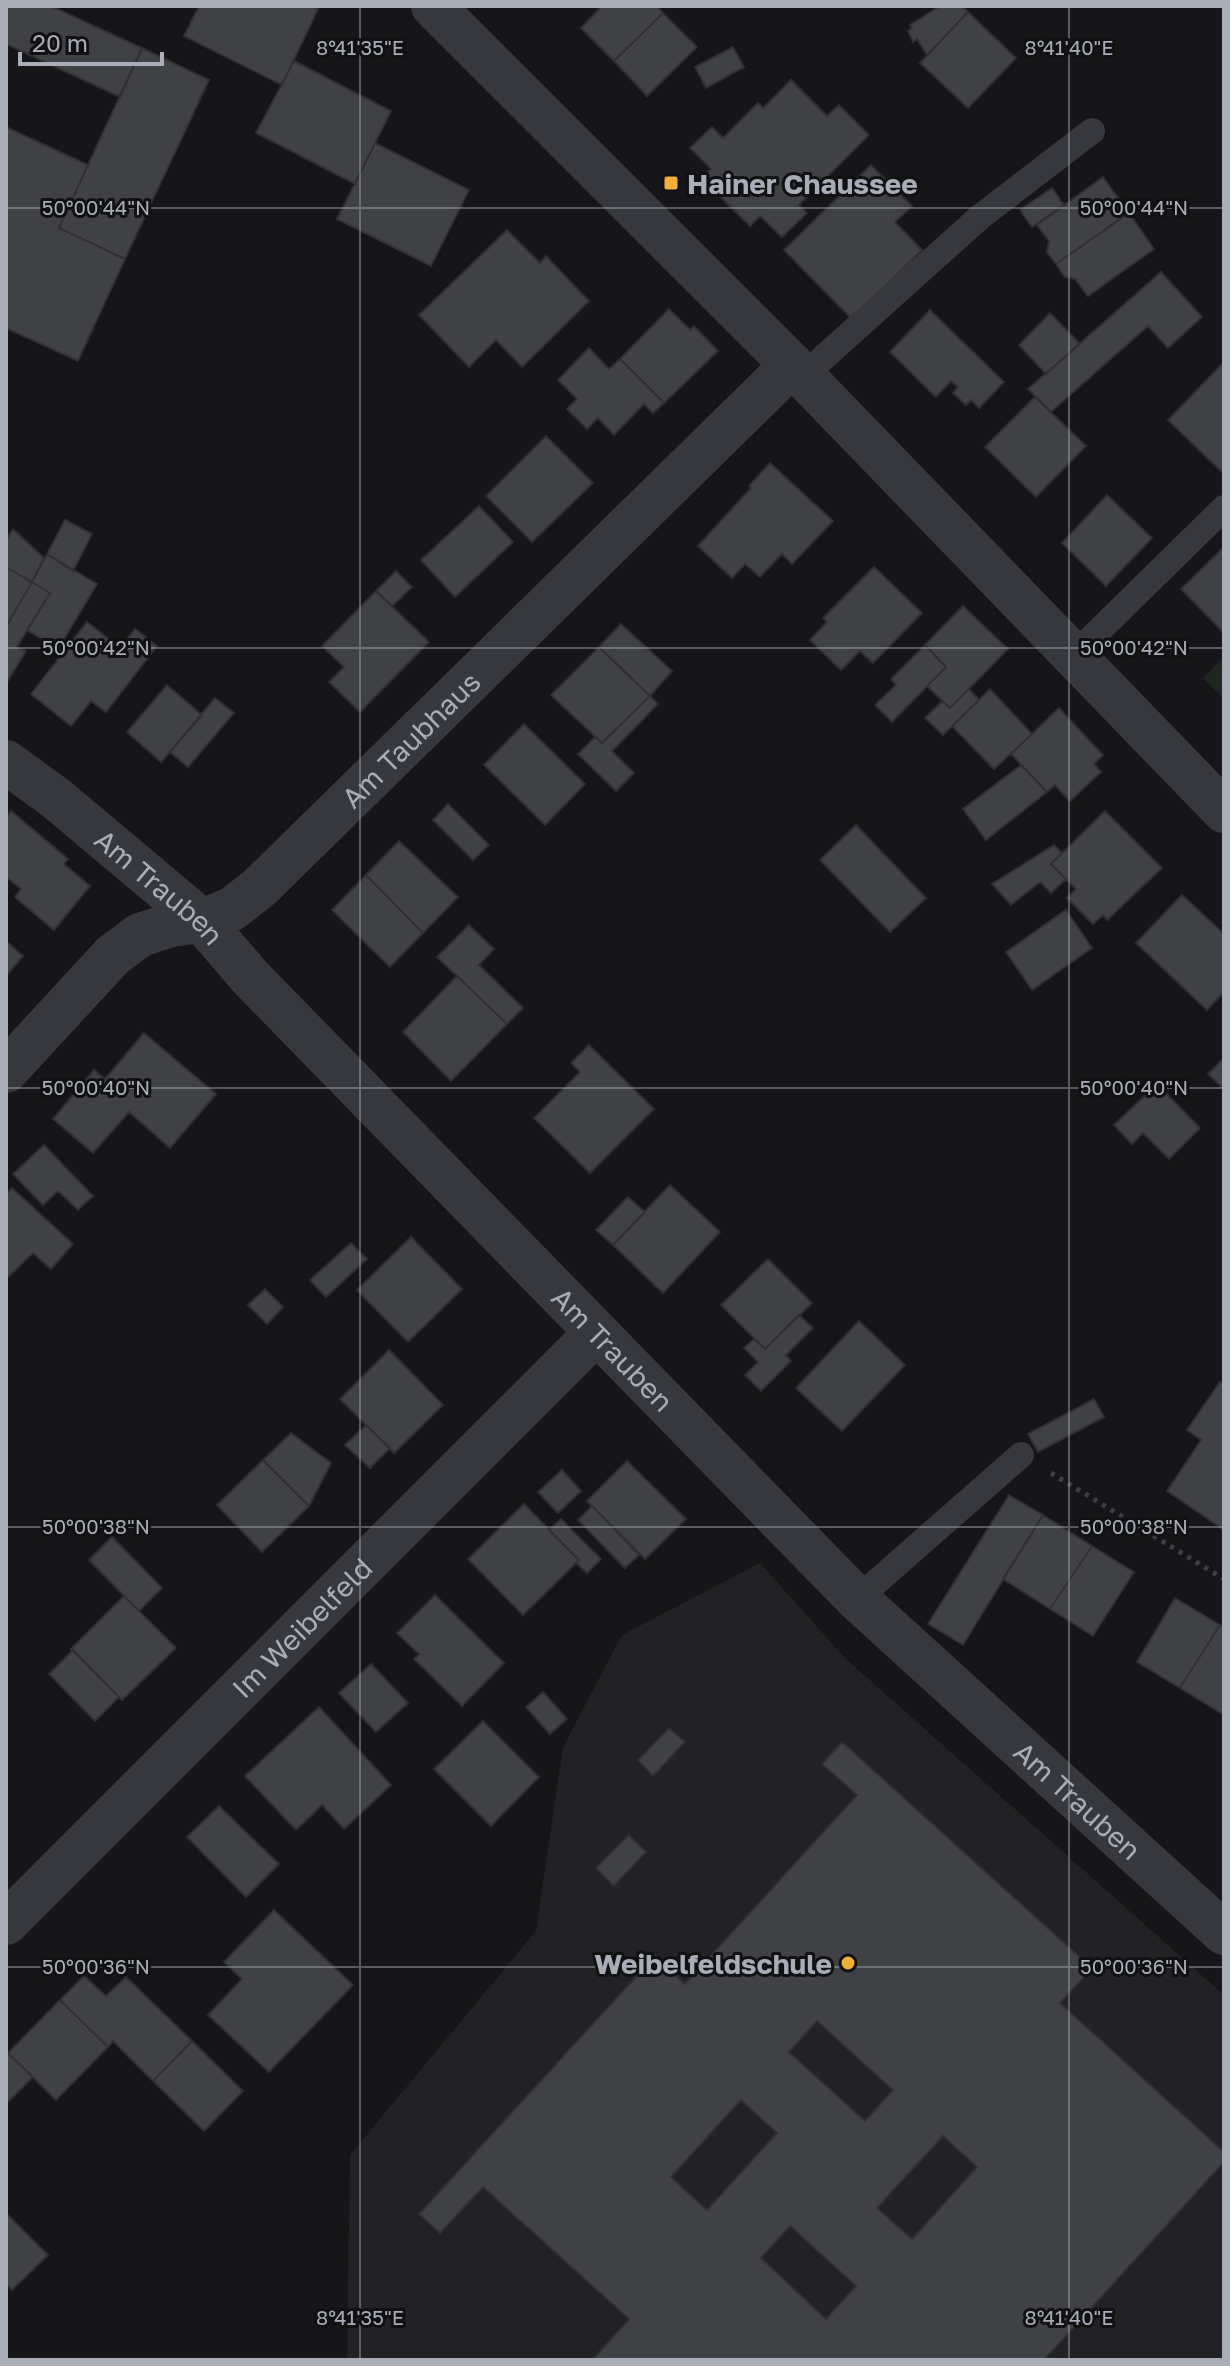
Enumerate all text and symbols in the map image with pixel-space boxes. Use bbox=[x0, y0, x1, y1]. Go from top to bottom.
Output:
scale bar bbox=[20, 16, 162, 66]
text: 20 m bbox=[32, 28, 88, 57]
text: 8°41'35"E bbox=[316, 35, 404, 59]
text: 8°41'40"E bbox=[1024, 35, 1114, 59]
place label: Hainer Chaussee bbox=[687, 167, 918, 200]
marker: Hainer Chaussee bbox=[662, 174, 680, 192]
text: 50°00'44"N bbox=[42, 195, 150, 219]
text: 50°00'44"N bbox=[1080, 195, 1188, 219]
text: 50°00'42"N bbox=[42, 635, 150, 659]
text: 50°00'42"N bbox=[1080, 635, 1188, 659]
street label: Am Taubhaus bbox=[335, 664, 486, 814]
street label: Am Trauben bbox=[89, 822, 231, 951]
text: 50°00'40"N bbox=[42, 1075, 150, 1099]
text: 50°00'40"N bbox=[1080, 1075, 1188, 1099]
street label: Am Trauben bbox=[545, 1280, 681, 1418]
text: 50°00'38"N bbox=[42, 1514, 150, 1538]
text: 50°00'38"N bbox=[1080, 1514, 1188, 1538]
street label: Im Weibelfeld bbox=[225, 1551, 378, 1704]
street label: Am Trauben bbox=[1008, 1734, 1148, 1866]
place label: Weibelfeldschule bbox=[594, 1947, 832, 1980]
text: 50°00'36"N bbox=[42, 1954, 150, 1978]
marker: Weibelfeldschule bbox=[839, 1954, 857, 1972]
text: 50°00'36"N bbox=[1080, 1954, 1188, 1978]
text: 8°41'35"E bbox=[316, 2305, 404, 2329]
text: 8°41'40"E bbox=[1024, 2305, 1114, 2329]

